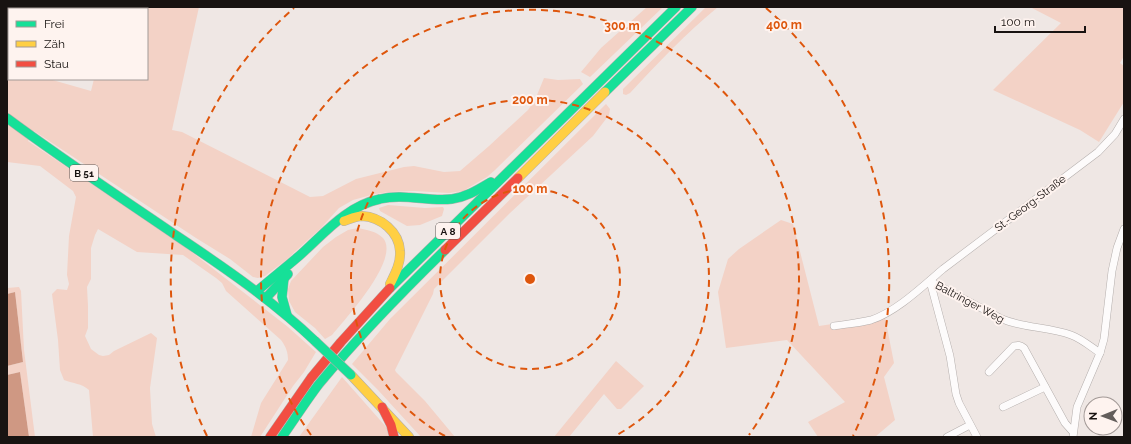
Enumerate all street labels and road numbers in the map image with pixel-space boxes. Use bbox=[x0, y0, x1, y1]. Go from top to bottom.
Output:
road number: B 51 bbox=[70, 165, 98, 181]
street label: St.-Georg-Straße bbox=[992, 172, 1069, 234]
road number: A 8 bbox=[436, 223, 460, 239]
street label: Baltringer Weg bbox=[933, 279, 1006, 326]

